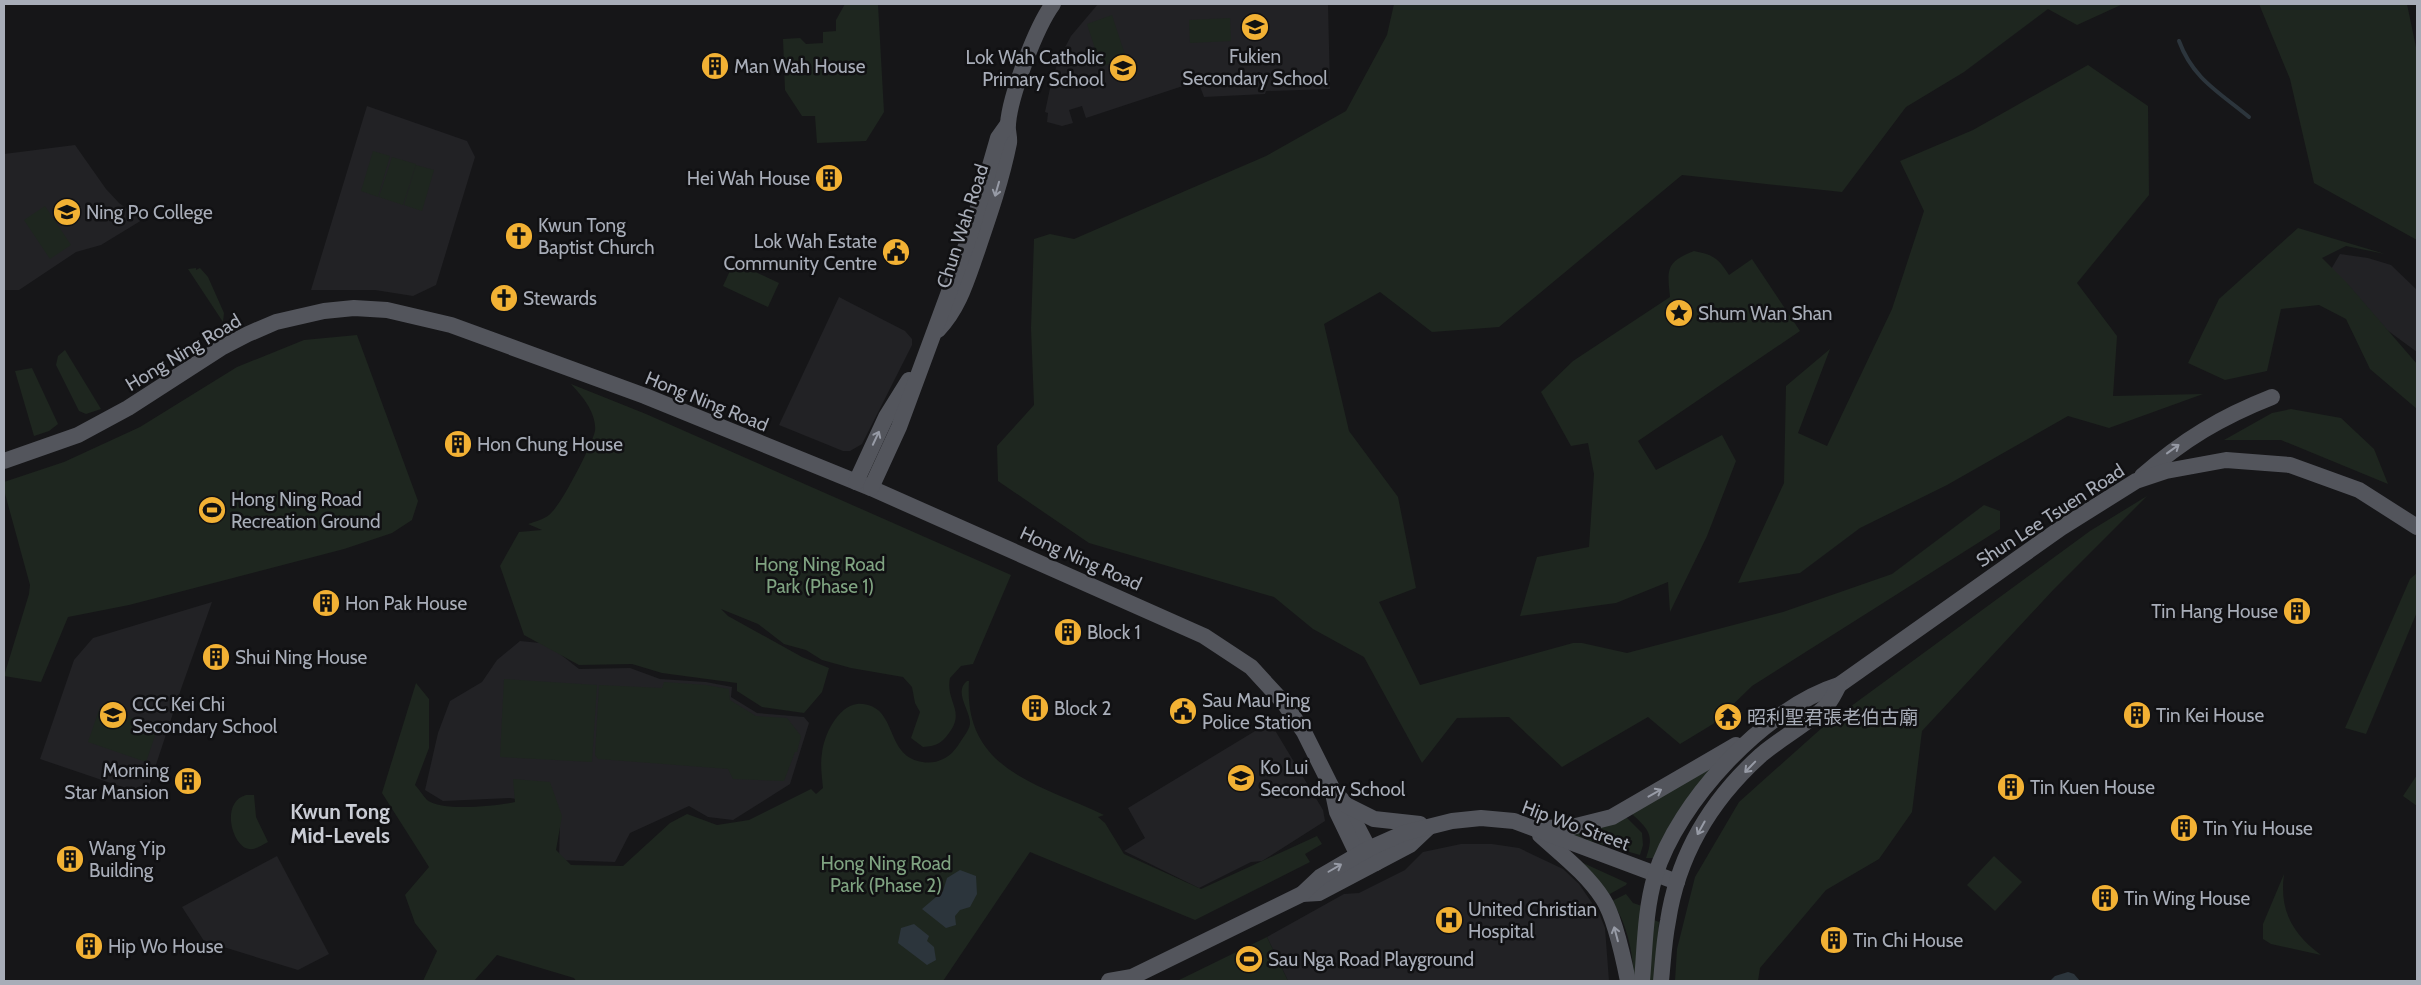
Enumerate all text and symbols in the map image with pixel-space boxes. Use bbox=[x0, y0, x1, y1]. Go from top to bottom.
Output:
school or university icon: Fukien Secondary School bbox=[1240, 12, 1270, 42]
place label: Fukien Secondary School bbox=[1182, 45, 1328, 90]
place label: Lok Wah Catholic Primary School bbox=[966, 46, 1105, 91]
building icon: Man Wah House bbox=[700, 51, 730, 81]
school or university icon: Lok Wah Catholic Primary School bbox=[1108, 53, 1138, 83]
place label: Man Wah House bbox=[734, 55, 866, 78]
street label: Chun Wah Road bbox=[932, 161, 993, 291]
building icon: Hei Wah House bbox=[814, 163, 844, 193]
place label: Hei Wah House bbox=[687, 167, 810, 190]
one-way arrow bbox=[991, 181, 1001, 197]
school or university icon: Ning Po College bbox=[52, 197, 82, 227]
place label: Ning Po College bbox=[86, 201, 213, 224]
place label: Kwun Tong Baptist Church bbox=[538, 214, 655, 259]
church icon: Kwun Tong Baptist Church bbox=[504, 221, 534, 251]
place label: Lok Wah Estate Community Centre bbox=[723, 230, 877, 275]
public building icon: Lok Wah Estate Community Centre bbox=[881, 237, 911, 267]
church icon: Stewards bbox=[489, 283, 519, 313]
place label: Stewards bbox=[523, 287, 597, 310]
place icon: Shum Wan Shan bbox=[1664, 298, 1694, 328]
place label: Shum Wan Shan bbox=[1698, 302, 1832, 325]
street label: Hong Ning Road bbox=[121, 309, 245, 396]
street label: Hong Ning Road bbox=[642, 366, 772, 437]
building icon: Hon Chung House bbox=[443, 429, 473, 459]
one-way arrow bbox=[871, 430, 881, 445]
place label: Hon Chung House bbox=[477, 433, 623, 456]
one-way arrow bbox=[2166, 444, 2180, 454]
street label: Shun Lee Tsuen Road bbox=[1972, 459, 2129, 572]
place label: Hong Ning Road Recreation Ground bbox=[231, 488, 381, 533]
sports icon: Hong Ning Road Recreation Ground bbox=[197, 495, 227, 525]
street label: Hong Ning Road bbox=[1016, 521, 1145, 596]
park label: Hong Ning Road Park (Phase 1) bbox=[755, 553, 885, 598]
building icon: Hon Pak House bbox=[311, 588, 341, 618]
place label: Hon Pak House bbox=[345, 592, 467, 615]
building icon: Tin Hang House bbox=[2282, 596, 2312, 626]
place label: Tin Hang House bbox=[2151, 600, 2278, 623]
building icon: Block 1 bbox=[1053, 617, 1083, 647]
place label: Block 1 bbox=[1087, 621, 1141, 644]
building icon: Shui Ning House bbox=[201, 642, 231, 672]
place label: Shui Ning House bbox=[235, 646, 368, 669]
place label: Sau Mau Ping Police Station bbox=[1202, 689, 1312, 734]
place label: CCC Kei Chi Secondary School bbox=[132, 693, 278, 738]
building icon: Block 2 bbox=[1020, 693, 1050, 723]
public building icon: Sau Mau Ping Police Station bbox=[1168, 696, 1198, 726]
place label: Block 2 bbox=[1054, 697, 1111, 720]
school or university icon: CCC Kei Chi Secondary School bbox=[98, 700, 128, 730]
building icon: Tin Kei House bbox=[2122, 700, 2152, 730]
temple icon: 昭利聖君張老伯古廟 bbox=[1713, 702, 1743, 732]
place label: Tin Kei House bbox=[2156, 704, 2264, 727]
place label: 昭利聖君張老伯古廟 bbox=[1747, 706, 1918, 729]
place label: Ko Lui Secondary School bbox=[1260, 756, 1406, 801]
place label: Morning Star Mansion bbox=[64, 759, 170, 804]
one-way arrow bbox=[1744, 760, 1756, 773]
school or university icon: Ko Lui Secondary School bbox=[1226, 763, 1256, 793]
building icon: Morning Star Mansion bbox=[173, 766, 203, 796]
building icon: Tin Kuen House bbox=[1996, 772, 2026, 802]
place label: Tin Kuen House bbox=[2030, 776, 2155, 799]
one-way arrow bbox=[1647, 787, 1661, 797]
street label: Hip Wo Street bbox=[1519, 795, 1633, 856]
district label: Kwun Tong Mid-Levels bbox=[290, 799, 390, 848]
building icon: Tin Yiu House bbox=[2169, 813, 2199, 843]
place label: Tin Yiu House bbox=[2203, 817, 2313, 840]
one-way arrow bbox=[1695, 820, 1705, 834]
place label: Wang Yip Building bbox=[89, 837, 166, 882]
building icon: Wang Yip Building bbox=[55, 844, 85, 874]
park label: Hong Ning Road Park (Phase 2) bbox=[821, 852, 951, 897]
one-way arrow bbox=[1328, 863, 1342, 873]
building icon: Tin Wing House bbox=[2090, 883, 2120, 913]
place label: Tin Wing House bbox=[2124, 887, 2251, 910]
place label: United Christian Hospital bbox=[1468, 898, 1597, 943]
hospital icon: United Christian Hospital bbox=[1434, 905, 1464, 935]
building icon: Tin Chi House bbox=[1819, 925, 1849, 955]
one-way arrow bbox=[1610, 926, 1620, 942]
place label: Tin Chi House bbox=[1853, 929, 1964, 952]
building icon: Hip Wo House bbox=[74, 931, 104, 961]
place label: Hip Wo House bbox=[108, 935, 224, 958]
sports icon: Sau Nga Road Playground bbox=[1234, 944, 1264, 974]
place label: Sau Nga Road Playground bbox=[1268, 948, 1474, 971]

